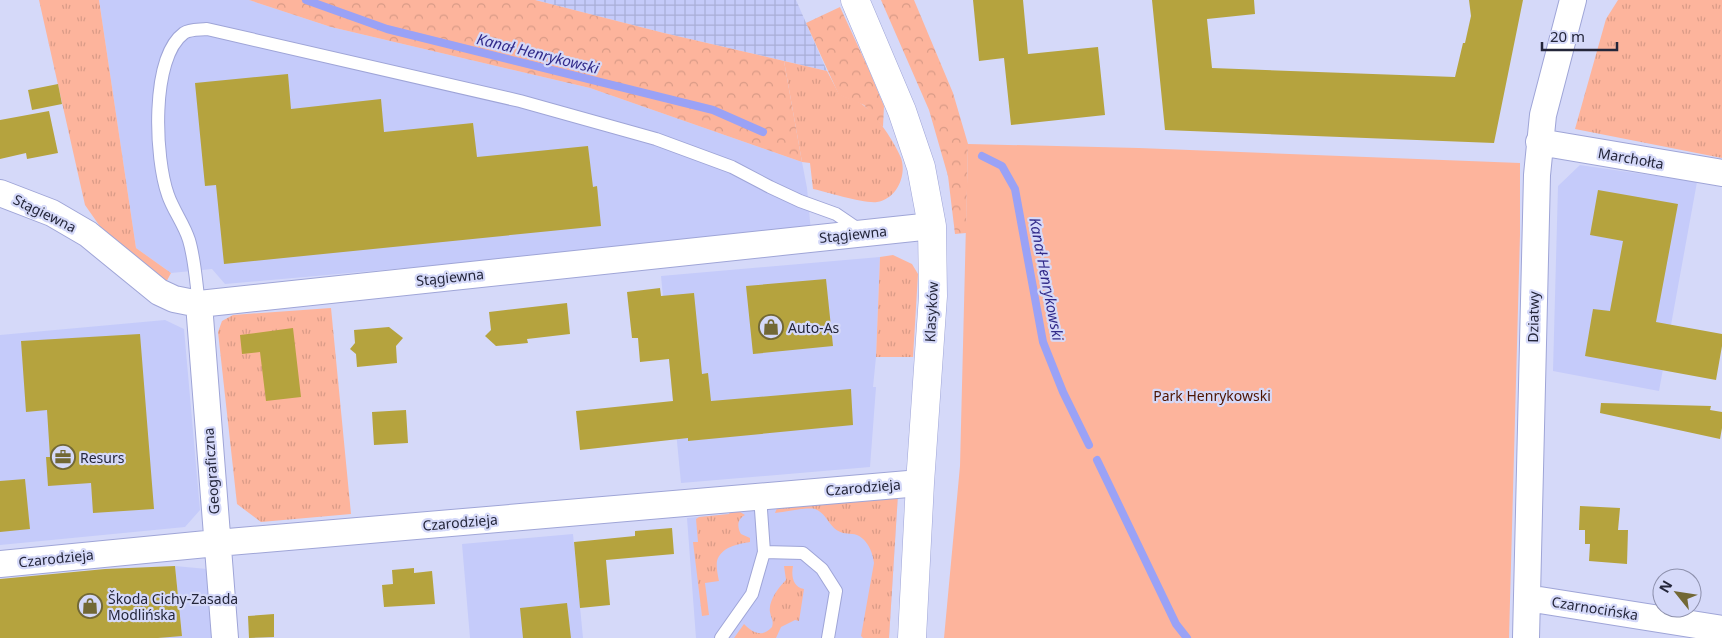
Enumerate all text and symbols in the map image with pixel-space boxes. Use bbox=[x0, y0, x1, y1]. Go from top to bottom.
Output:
scale bar bbox=[1542, 20, 1617, 52]
text: 20 m bbox=[1550, 26, 1585, 46]
water label: Kanał Henrykowski bbox=[475, 28, 602, 78]
street label: Marchołta bbox=[1597, 143, 1665, 173]
street label: Stągiewna bbox=[10, 190, 80, 236]
water label: Kanał Henrykowski bbox=[1025, 216, 1069, 343]
street label: Stągiewna bbox=[818, 221, 888, 247]
street label: Stągiewna bbox=[415, 264, 485, 290]
street label: Klasyków bbox=[920, 281, 942, 343]
street label: Dziatwy bbox=[1523, 290, 1543, 343]
shop icon: Auto-As bbox=[758, 314, 784, 340]
place label: Auto-As bbox=[788, 318, 840, 337]
park label: Park Henrykowski bbox=[1153, 386, 1271, 405]
street label: Geograficzna bbox=[198, 427, 224, 515]
office icon: Resurs bbox=[50, 444, 76, 470]
place label: Resurs bbox=[80, 448, 125, 467]
street label: Czarodzieja bbox=[825, 474, 901, 500]
street label: Czarodzieja bbox=[422, 509, 498, 535]
street label: Czarodzieja bbox=[18, 545, 94, 571]
north arrow bbox=[1652, 568, 1702, 618]
text: N bbox=[1654, 577, 1676, 596]
place label: Škoda Cichy-Zasada Modlińska bbox=[108, 589, 238, 624]
street label: Czarnocińska bbox=[1550, 592, 1640, 624]
shop icon: Škoda Cichy-Zasada Modlińska bbox=[77, 593, 103, 619]

